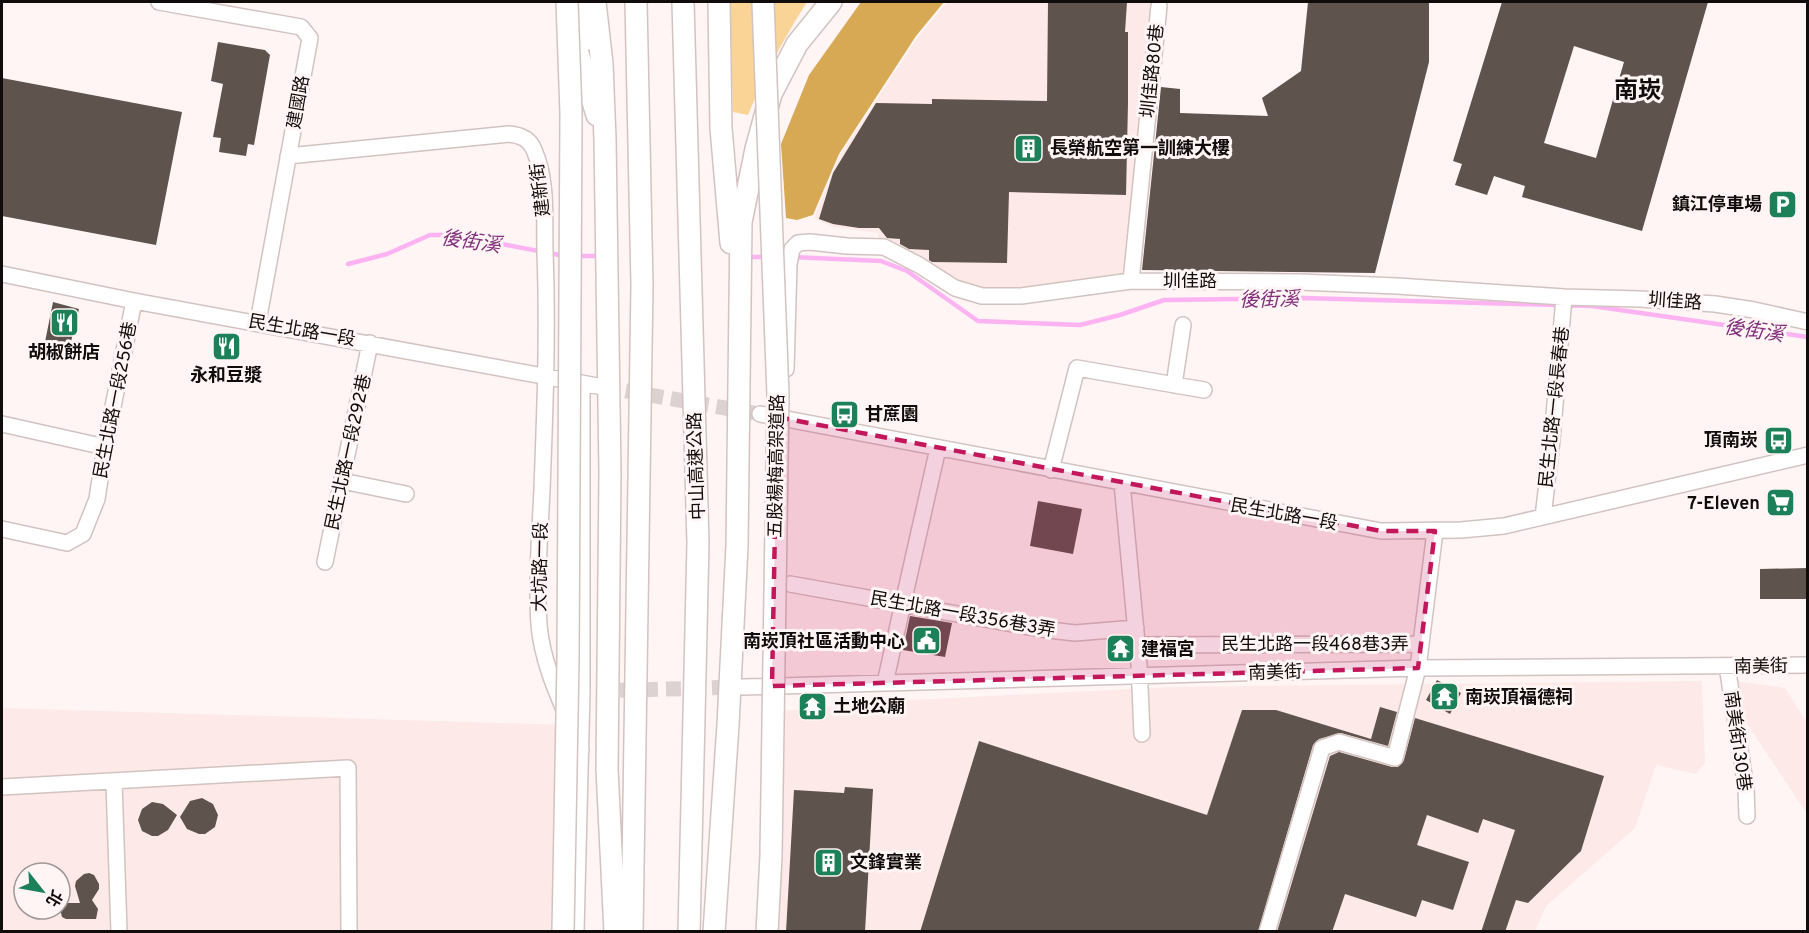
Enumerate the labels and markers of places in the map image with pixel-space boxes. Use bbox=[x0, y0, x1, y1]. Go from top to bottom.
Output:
building icon: 長榮航空第一訓練大樓 bbox=[1013, 132, 1045, 164]
place label: 長榮航空第一訓練大樓 bbox=[1050, 137, 1230, 161]
parking icon: 鎮江停車場 bbox=[1767, 188, 1799, 220]
place label: 鎮江停車場 bbox=[1672, 194, 1762, 217]
restaurant icon: 胡椒餅店 bbox=[48, 307, 80, 339]
restaurant icon: 永和豆漿 bbox=[210, 330, 242, 362]
place label: 胡椒餅店 bbox=[28, 342, 100, 365]
place label: 永和豆漿 bbox=[190, 365, 262, 388]
bus stop icon: 甘蔗園 bbox=[828, 398, 860, 430]
place label: 甘蔗園 bbox=[865, 404, 919, 427]
bus stop icon: 頂南崁 bbox=[1763, 424, 1795, 456]
place label: 頂南崁 bbox=[1704, 430, 1758, 453]
supermarket icon: 7-Eleven bbox=[1765, 487, 1797, 519]
place label: 7-Eleven bbox=[1687, 493, 1760, 516]
public building icon: 南崁頂社區活動中心 bbox=[910, 625, 942, 657]
place label: 南崁頂社區活動中心 bbox=[743, 631, 905, 654]
temple icon: 建福宮 bbox=[1104, 633, 1136, 665]
place label: 建福宮 bbox=[1141, 639, 1195, 662]
temple icon: 南崁頂福德祠 bbox=[1428, 681, 1460, 713]
place label: 南崁頂福德祠 bbox=[1465, 687, 1573, 710]
temple icon: 土地公廟 bbox=[796, 690, 828, 722]
place label: 土地公廟 bbox=[833, 696, 905, 719]
building icon: 文鋒實業 bbox=[813, 846, 845, 878]
place label: 文鋒實業 bbox=[850, 852, 922, 875]

